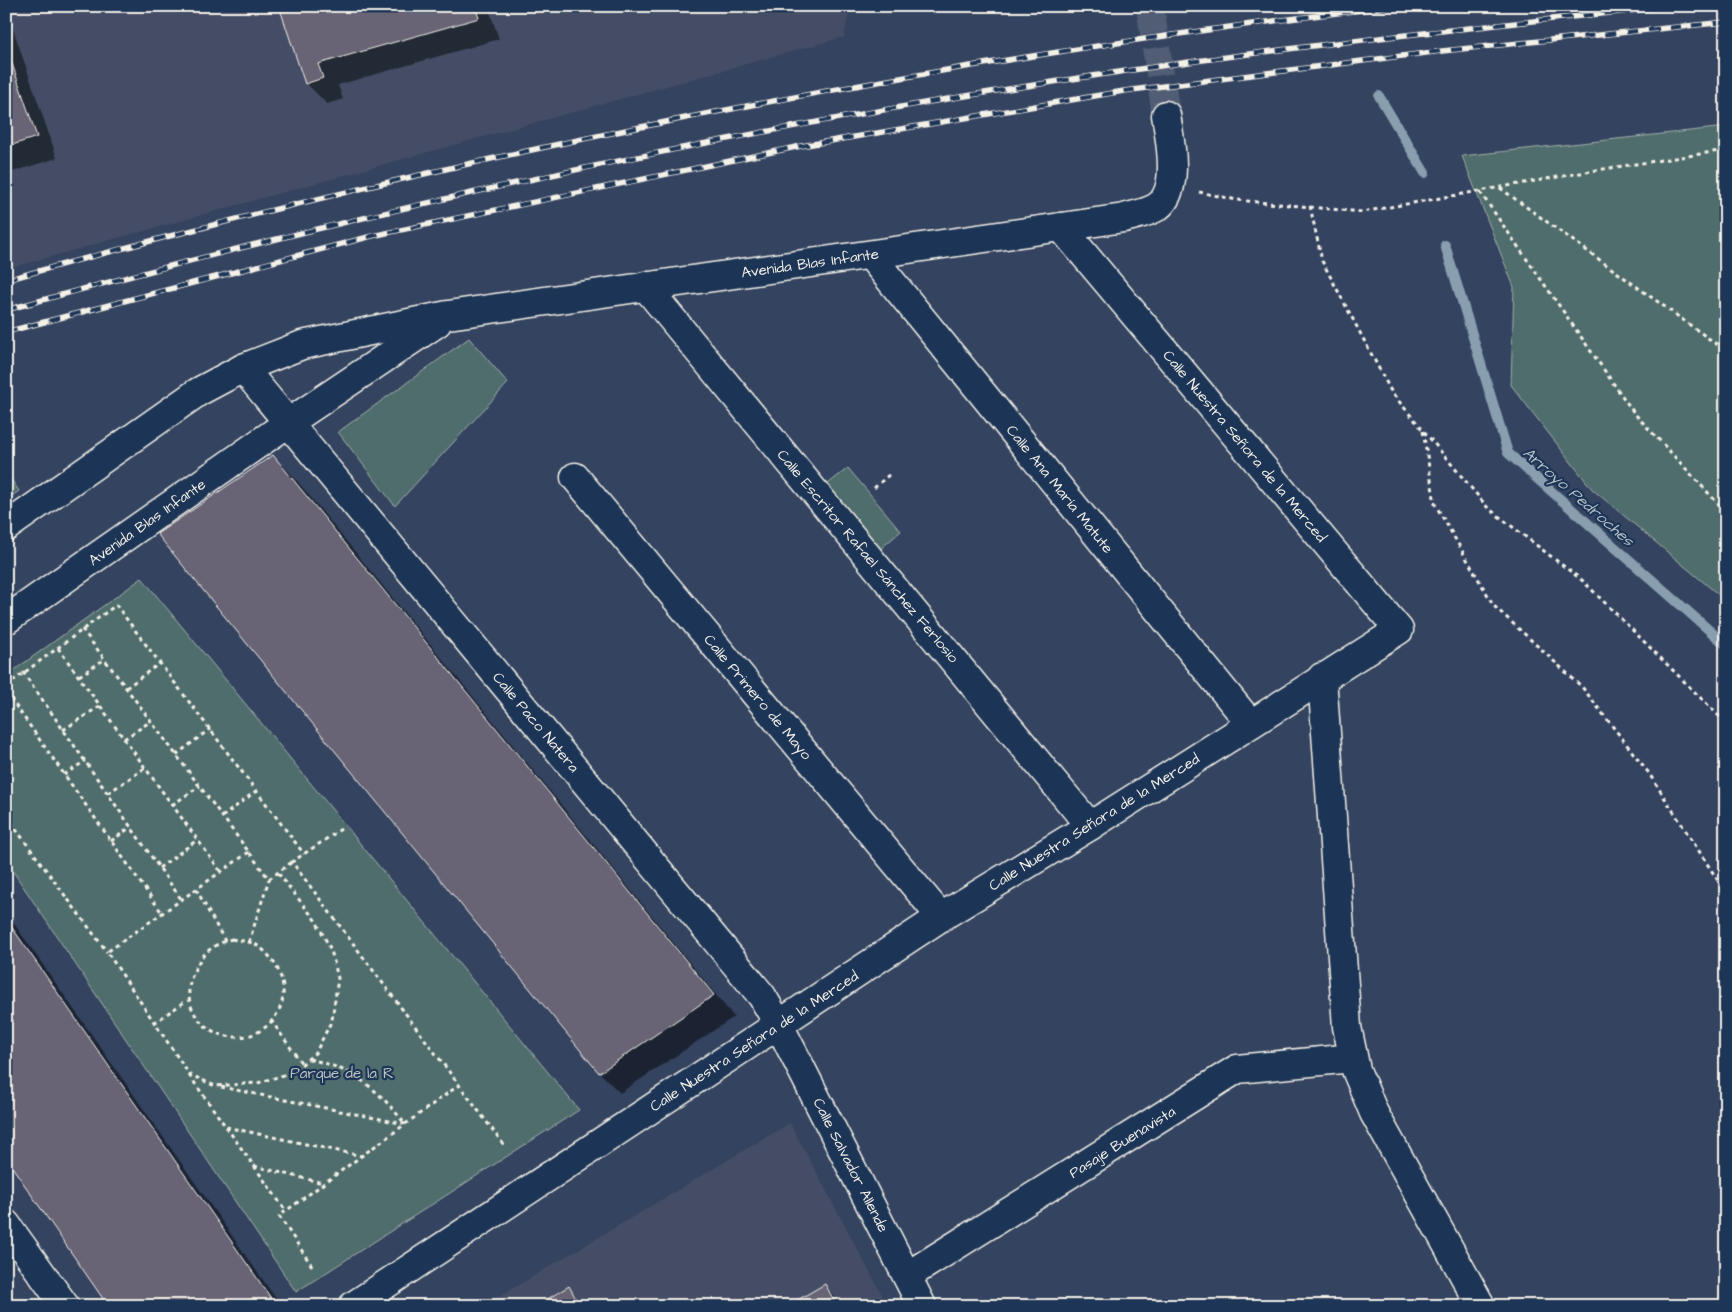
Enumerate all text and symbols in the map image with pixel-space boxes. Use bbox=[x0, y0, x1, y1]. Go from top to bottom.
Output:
street label: Avenida Blas Infante bbox=[740, 243, 880, 284]
street label: Calle Nuestra Señora de la Merced bbox=[1158, 346, 1332, 547]
street label: Calle Ana María Matute bbox=[1001, 421, 1118, 558]
water label: Arroyo Pedroches bbox=[1517, 442, 1639, 553]
street label: Calle Escritor Rafael Sánchez Ferlosio bbox=[772, 445, 964, 668]
street label: Avenida Blas Infante bbox=[84, 474, 210, 571]
street label: Calle Primero de Mayo bbox=[698, 630, 817, 766]
street label: Calle Paco Natera bbox=[487, 668, 584, 777]
street label: Calle Nuestra Señora de la Merced bbox=[985, 748, 1204, 896]
street label: Calle Nuestra Señora de la Merced bbox=[646, 966, 863, 1117]
park label: Parque de la R bbox=[290, 1063, 394, 1084]
street label: Calle Salvador Allende bbox=[808, 1094, 894, 1236]
street label: Pasaje Buenavista bbox=[1065, 1101, 1180, 1184]

